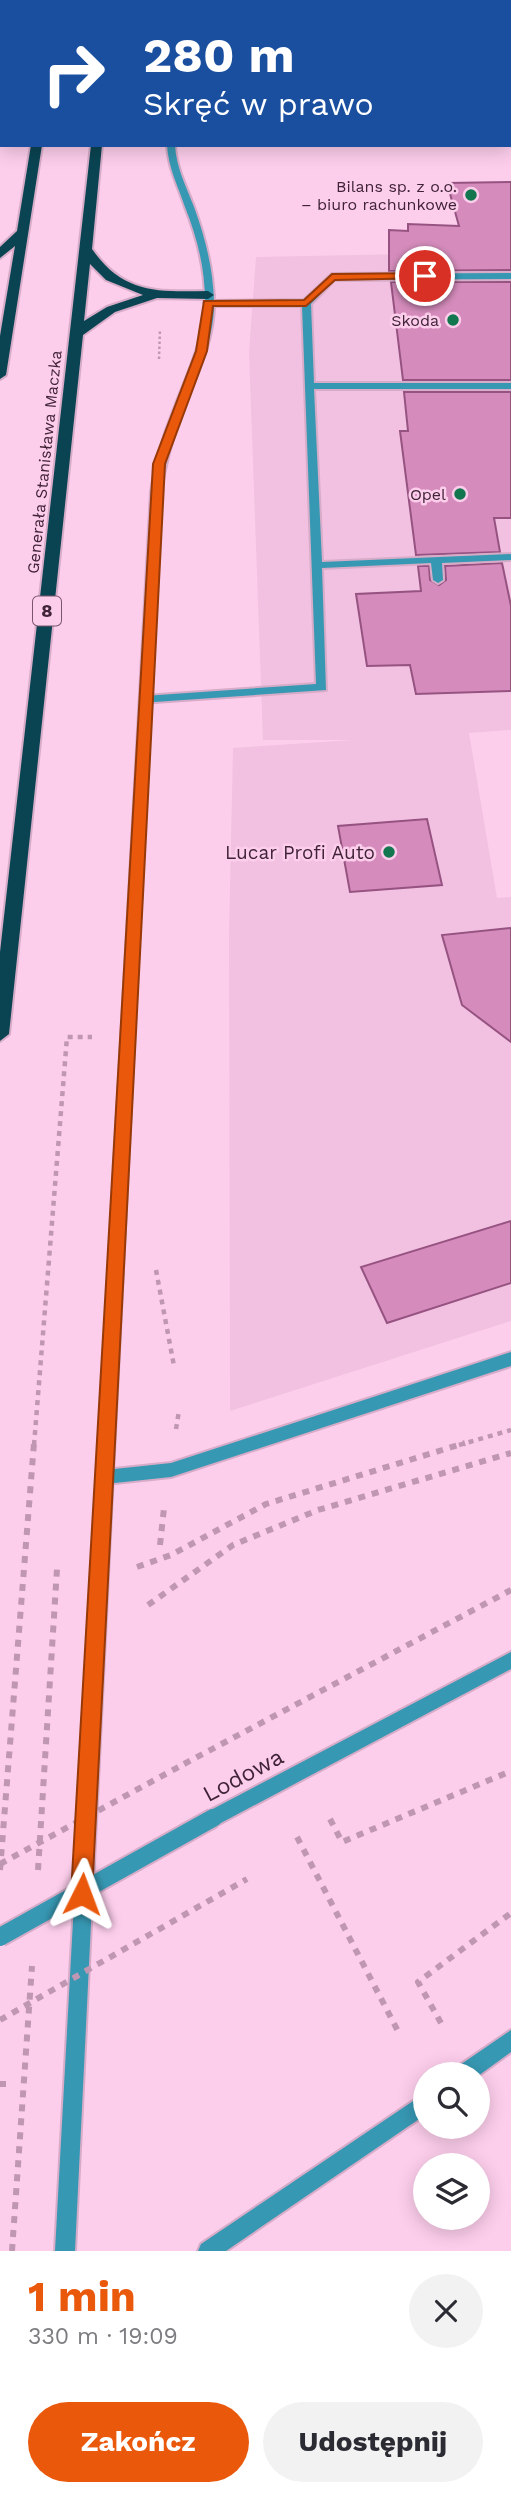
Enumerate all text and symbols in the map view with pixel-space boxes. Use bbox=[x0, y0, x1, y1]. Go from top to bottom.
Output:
text: 280 m bbox=[143, 26, 295, 84]
icon: right bbox=[28, 28, 119, 119]
text: Skręć w prawo bbox=[143, 85, 374, 123]
place label: Bilans sp. z o.o. – biuro rachunkowe bbox=[301, 177, 457, 214]
marker: Bilans sp. z o.o. – biuro rachunkowe bbox=[463, 187, 479, 203]
pin bbox=[395, 246, 455, 306]
icon: arrive bbox=[406, 257, 444, 295]
place label: Skoda bbox=[391, 311, 439, 330]
marker: Skoda bbox=[445, 312, 461, 328]
street label: Generała Stanisława Maczka bbox=[23, 350, 66, 575]
place label: Opel bbox=[410, 485, 446, 504]
marker: Opel bbox=[452, 486, 468, 502]
road number: 8 bbox=[33, 596, 61, 626]
place label: Lucar Profi Auto bbox=[225, 841, 375, 864]
marker: Lucar Profi Auto bbox=[381, 844, 397, 860]
street label: Lodowa bbox=[198, 1743, 288, 1808]
position arrow bbox=[45, 1857, 119, 1931]
map controls bbox=[413, 2062, 490, 2230]
button: search bbox=[413, 2062, 490, 2139]
button: layers bbox=[413, 2153, 490, 2230]
text: 1 min bbox=[28, 2272, 136, 2321]
button: close bbox=[409, 2274, 483, 2348]
text: 330 m · 19:09 bbox=[28, 2323, 178, 2350]
button: Zakończ bbox=[28, 2402, 249, 2482]
button: Udostępnij bbox=[263, 2402, 483, 2482]

